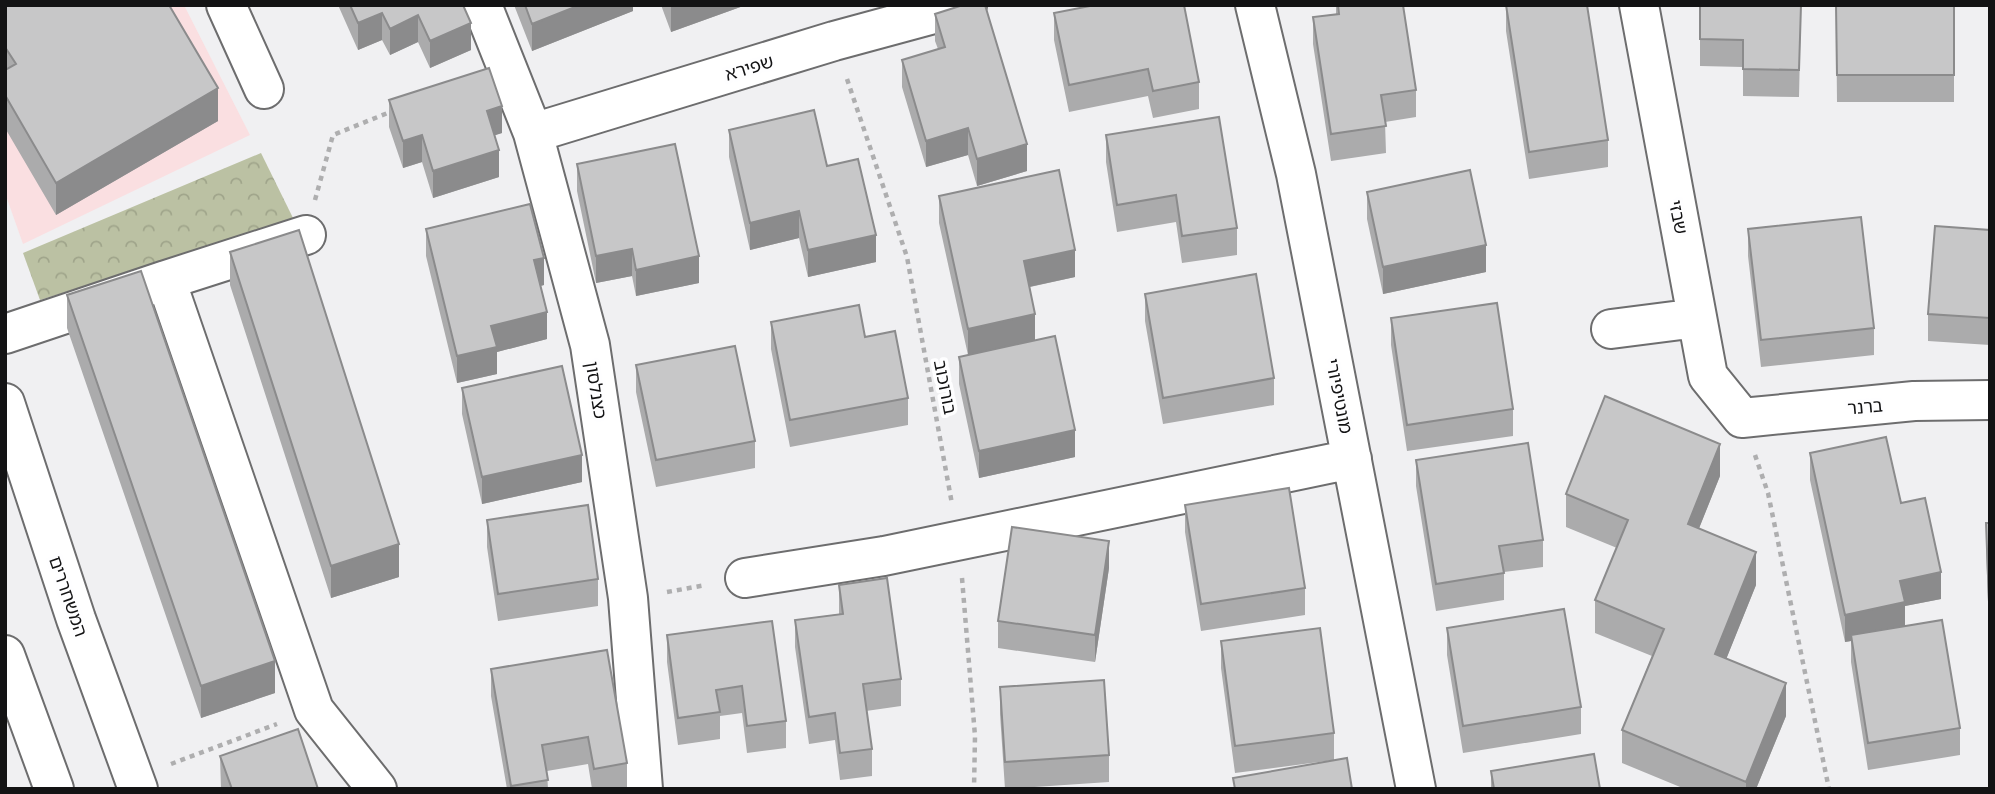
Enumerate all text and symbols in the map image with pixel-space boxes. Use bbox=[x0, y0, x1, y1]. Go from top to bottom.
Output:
street label: שפירא bbox=[722, 50, 776, 84]
street label: שבזי bbox=[1666, 198, 1692, 236]
street label: מונטיפיורי bbox=[1323, 357, 1357, 435]
street label: בורוכוב bbox=[931, 358, 961, 416]
street label: כצנלסון bbox=[583, 360, 611, 420]
street label: ברנר bbox=[1846, 394, 1884, 418]
street label: המשחררים bbox=[46, 553, 92, 639]

